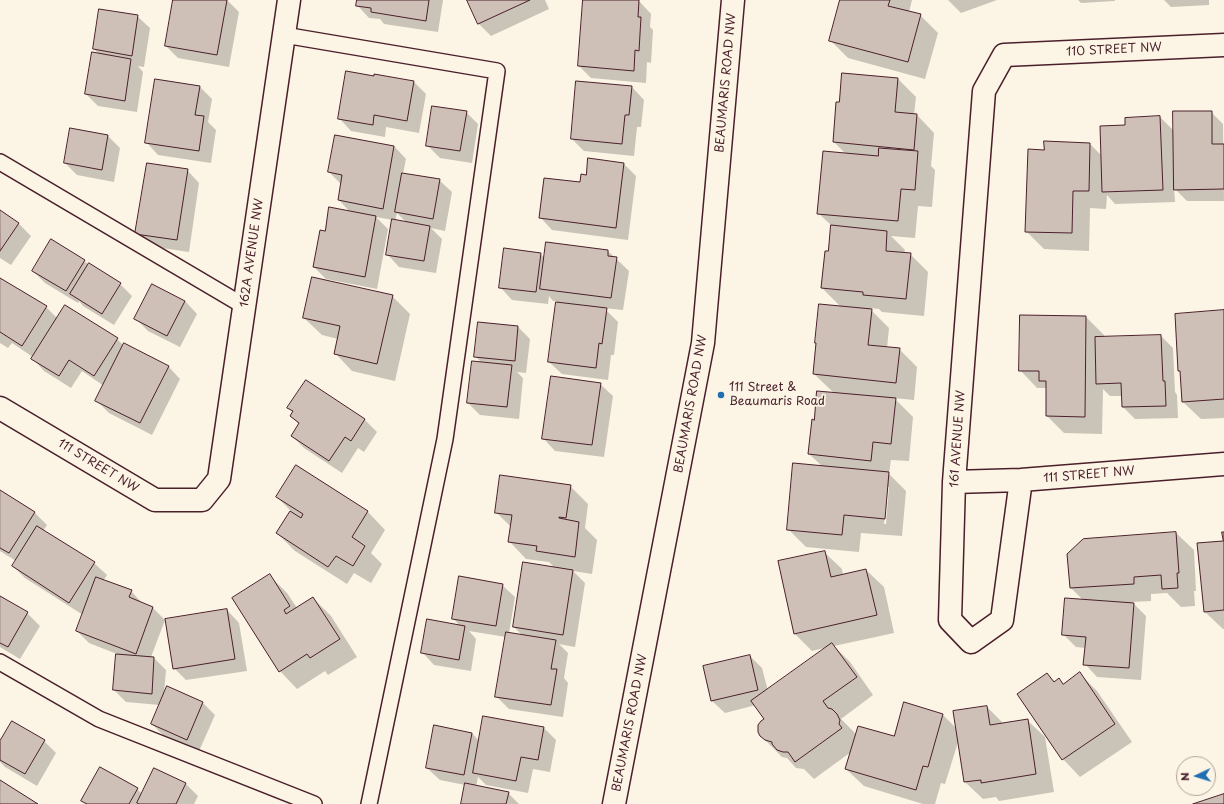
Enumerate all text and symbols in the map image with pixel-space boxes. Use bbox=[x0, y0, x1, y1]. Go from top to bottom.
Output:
street label: BEAUMARIS ROAD NW bbox=[713, 13, 739, 153]
street label: 110 STREET NW bbox=[1066, 40, 1162, 60]
street label: 162A AVENUE NW bbox=[237, 198, 267, 308]
street label: BEAUMARIS ROAD NW bbox=[672, 334, 710, 474]
place label: 111 Street & Beaumaris Road bbox=[729, 381, 825, 409]
marker: 111 Street & Beaumaris Road bbox=[716, 390, 726, 400]
street label: 161 AVENUE NW bbox=[947, 390, 969, 488]
street label: 111 STREET NW bbox=[55, 436, 141, 496]
street label: 111 STREET NW bbox=[1043, 464, 1135, 486]
street label: BEAUMARIS ROAD NW bbox=[610, 653, 650, 793]
north arrow bbox=[1176, 756, 1216, 796]
text: N bbox=[1176, 772, 1193, 782]

